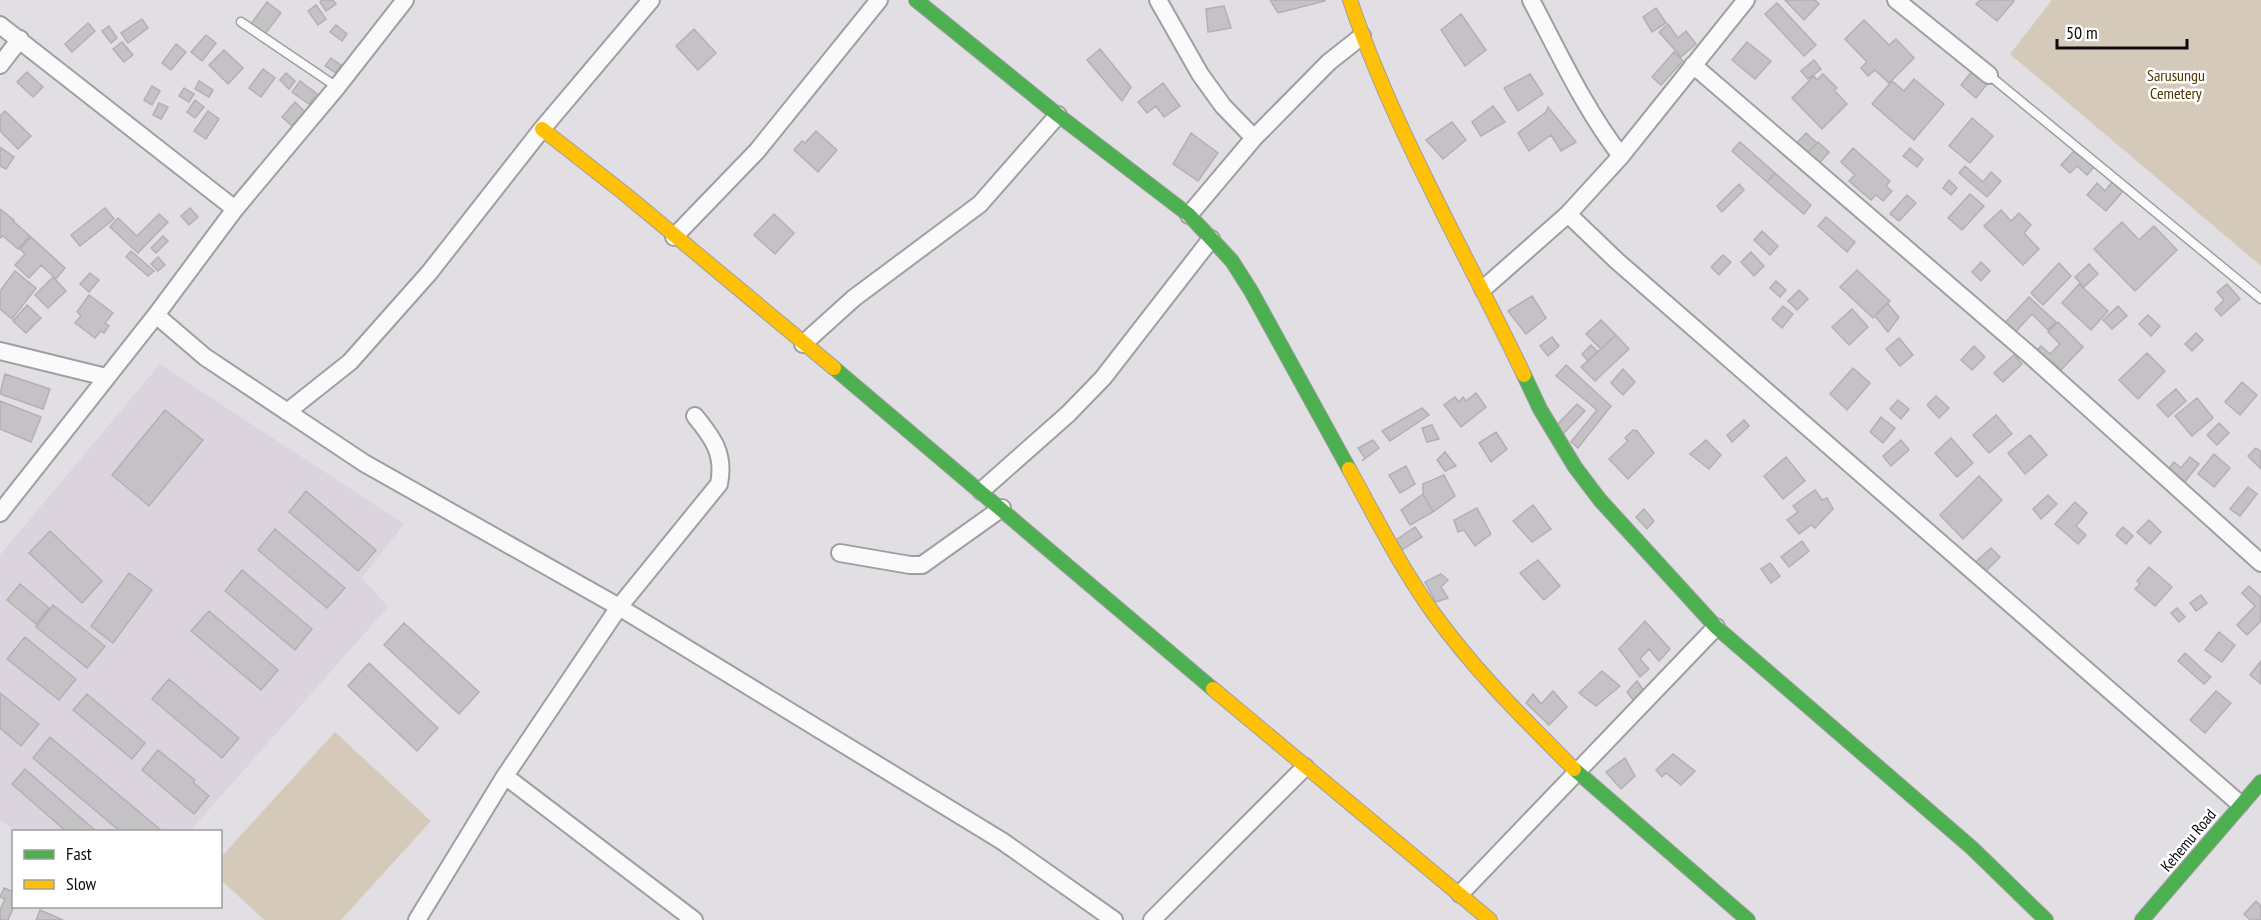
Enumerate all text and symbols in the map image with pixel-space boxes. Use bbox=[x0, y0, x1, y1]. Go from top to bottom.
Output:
scale bar bbox=[2057, 12, 2188, 50]
text: 50 m bbox=[2066, 21, 2098, 44]
park label: Sarusungu Cemetery bbox=[2147, 65, 2205, 103]
street label: Kehemu Road bbox=[2156, 805, 2220, 875]
legend bbox=[12, 830, 222, 908]
text: Fast bbox=[66, 842, 92, 865]
text: Slow bbox=[66, 872, 97, 895]

